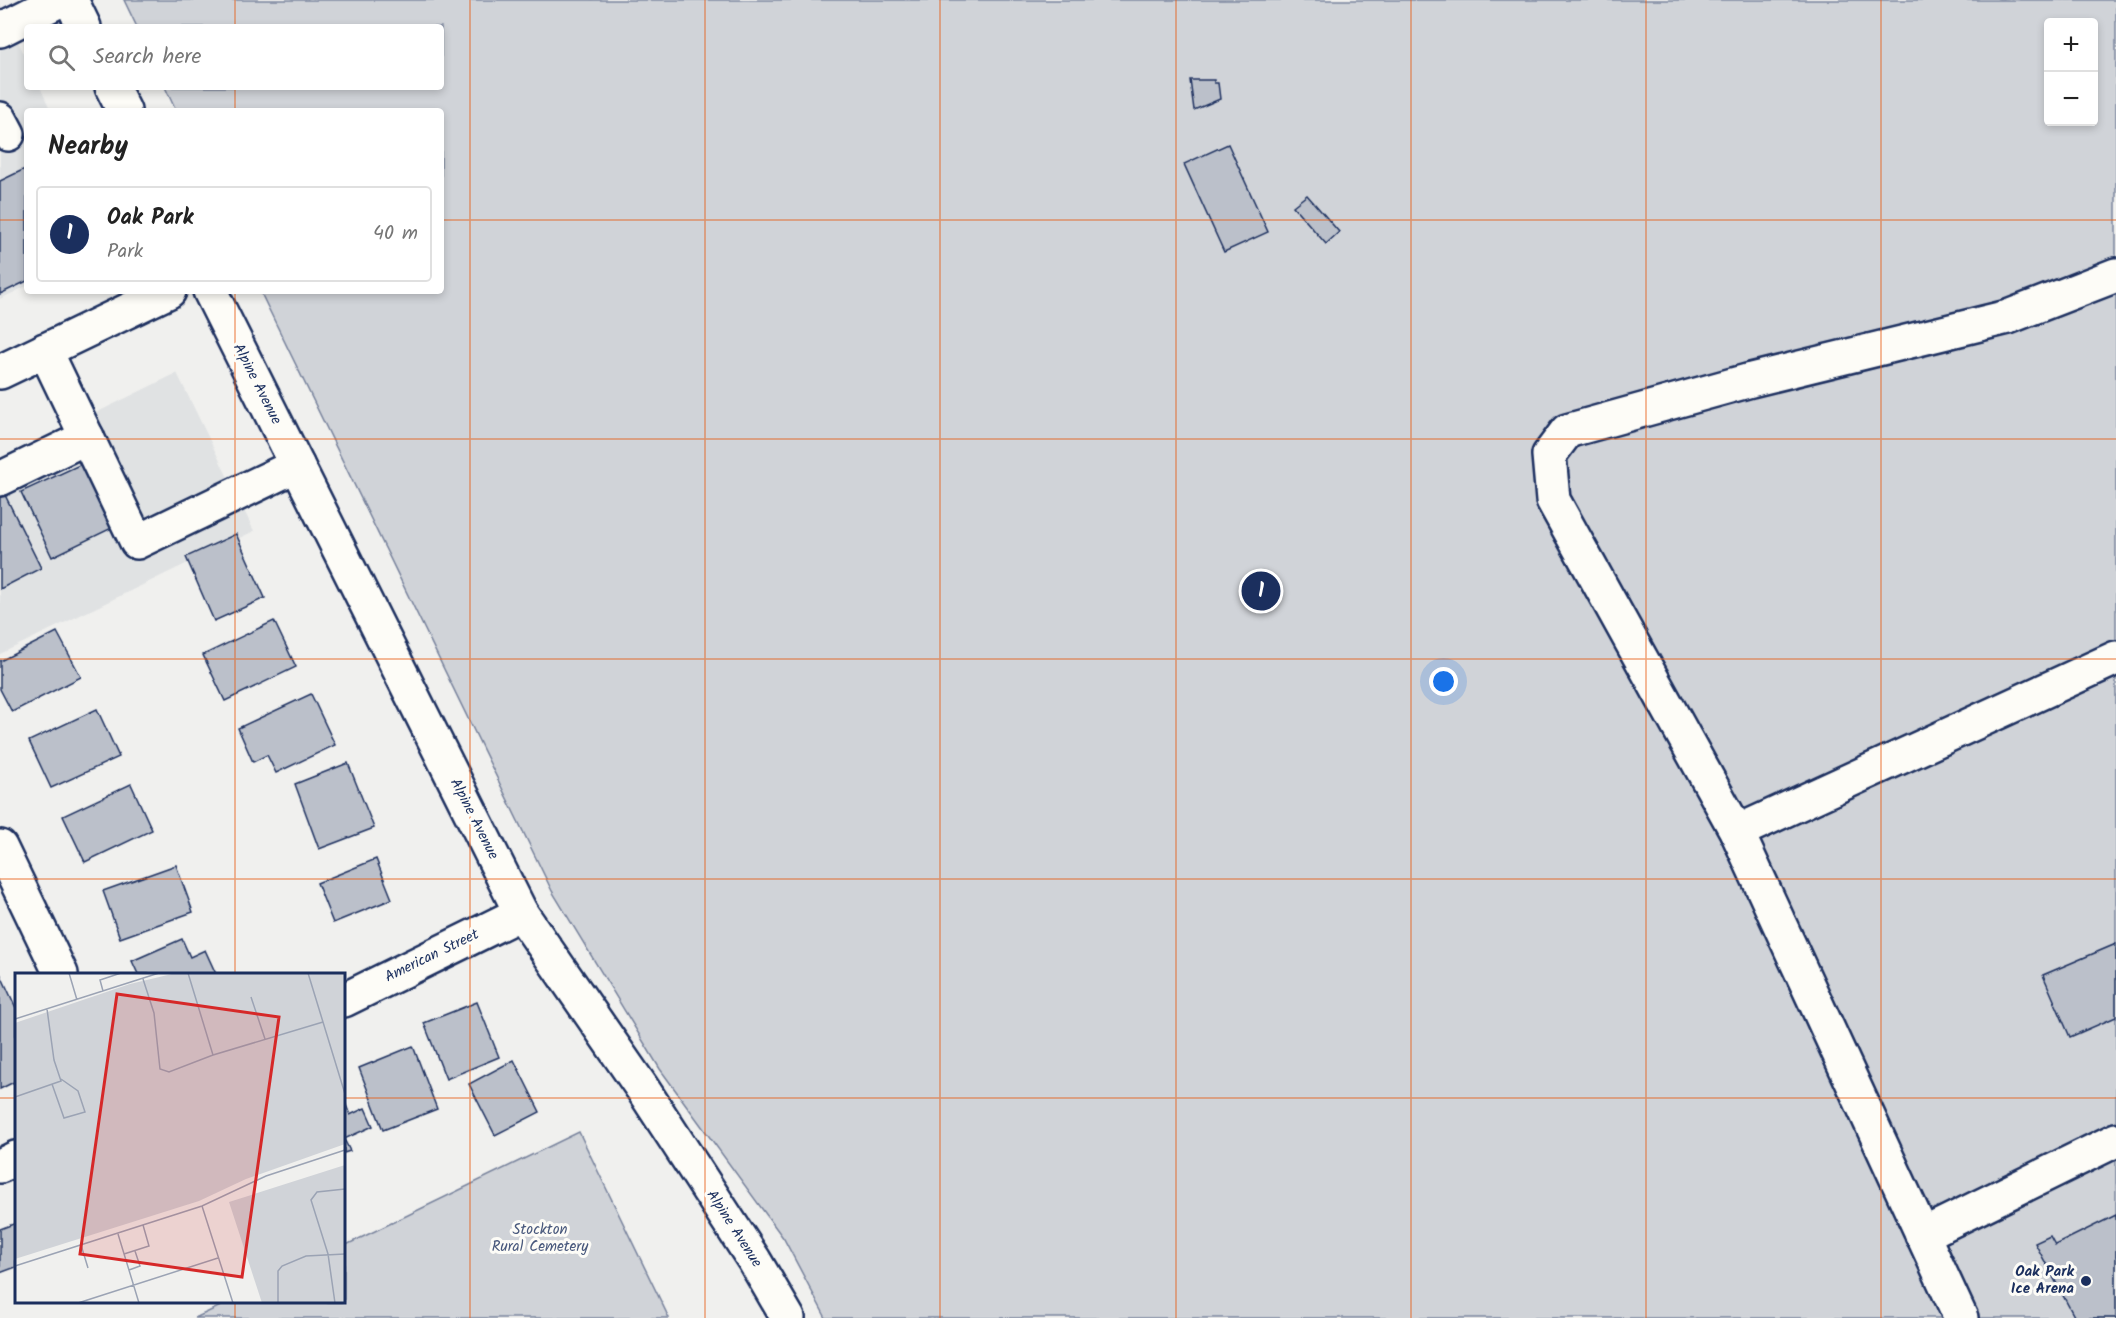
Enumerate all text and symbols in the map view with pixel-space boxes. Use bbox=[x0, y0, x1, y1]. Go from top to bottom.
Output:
map controls bbox=[2044, 18, 2098, 126]
button: + bbox=[2044, 18, 2098, 72]
search box bbox=[24, 24, 444, 90]
text: Search here bbox=[93, 40, 201, 75]
icon: search bbox=[45, 41, 78, 74]
button: − bbox=[2044, 72, 2098, 126]
text: Nearby bbox=[48, 126, 128, 168]
text: Oak Park bbox=[107, 201, 193, 236]
text: 1 bbox=[66, 218, 73, 250]
text: 40 m bbox=[373, 218, 418, 250]
text: Park bbox=[107, 236, 143, 268]
street label: Alpine Avenue bbox=[226, 339, 288, 429]
pin: 1 bbox=[1242, 568, 1280, 614]
your location bbox=[1429, 667, 1458, 696]
street label: Alpine Avenue bbox=[443, 774, 505, 864]
street label: American Street bbox=[381, 923, 483, 989]
inset map bbox=[15, 973, 345, 1303]
street label: Alpine Avenue bbox=[700, 1185, 768, 1273]
park label: Stockton Rural Cemetery bbox=[492, 1218, 589, 1259]
place label: Oak Park Ice Arena bbox=[2011, 1260, 2075, 1301]
marker: Oak Park Ice Arena bbox=[2079, 1274, 2093, 1288]

